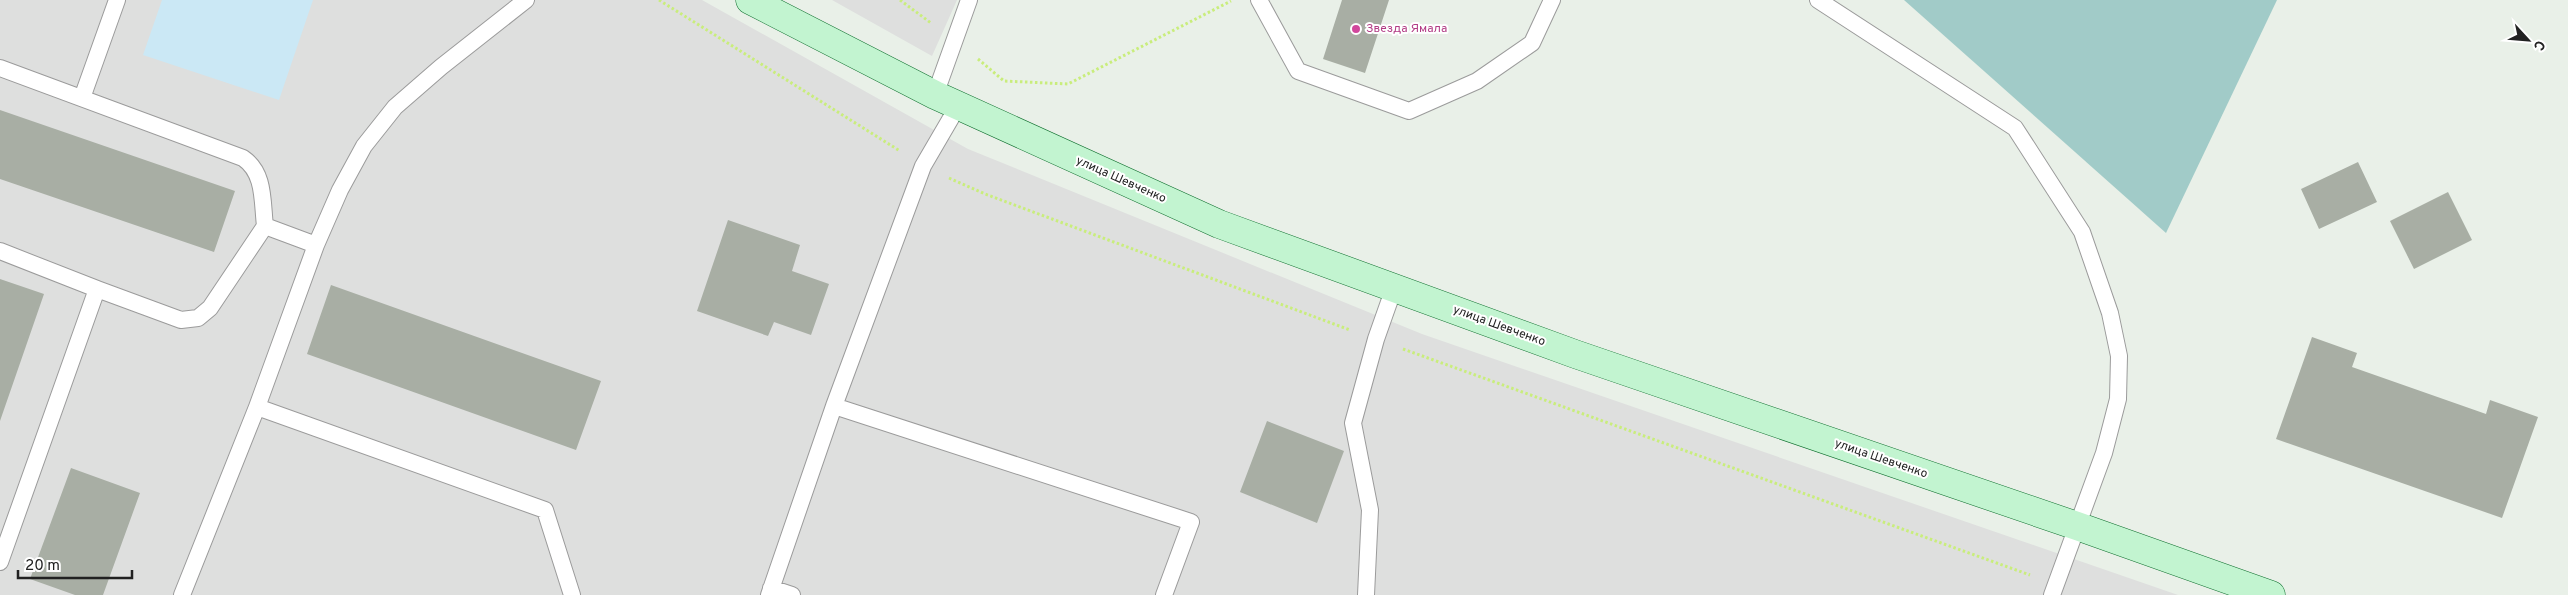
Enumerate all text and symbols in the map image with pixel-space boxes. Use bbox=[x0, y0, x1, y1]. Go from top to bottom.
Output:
north arrow bbox=[2503, 15, 2553, 65]
place label: Звезда Ямала bbox=[1366, 21, 1447, 37]
marker: Звезда Ямала bbox=[1350, 23, 1362, 35]
text: С bbox=[2529, 37, 2548, 53]
street label: улица Шевченко bbox=[1073, 153, 1169, 207]
street label: улица Шевченко bbox=[1451, 302, 1548, 350]
street label: улица Шевченко bbox=[1832, 436, 1930, 483]
scale bar bbox=[18, 548, 131, 580]
text: 20 m bbox=[25, 557, 60, 576]

